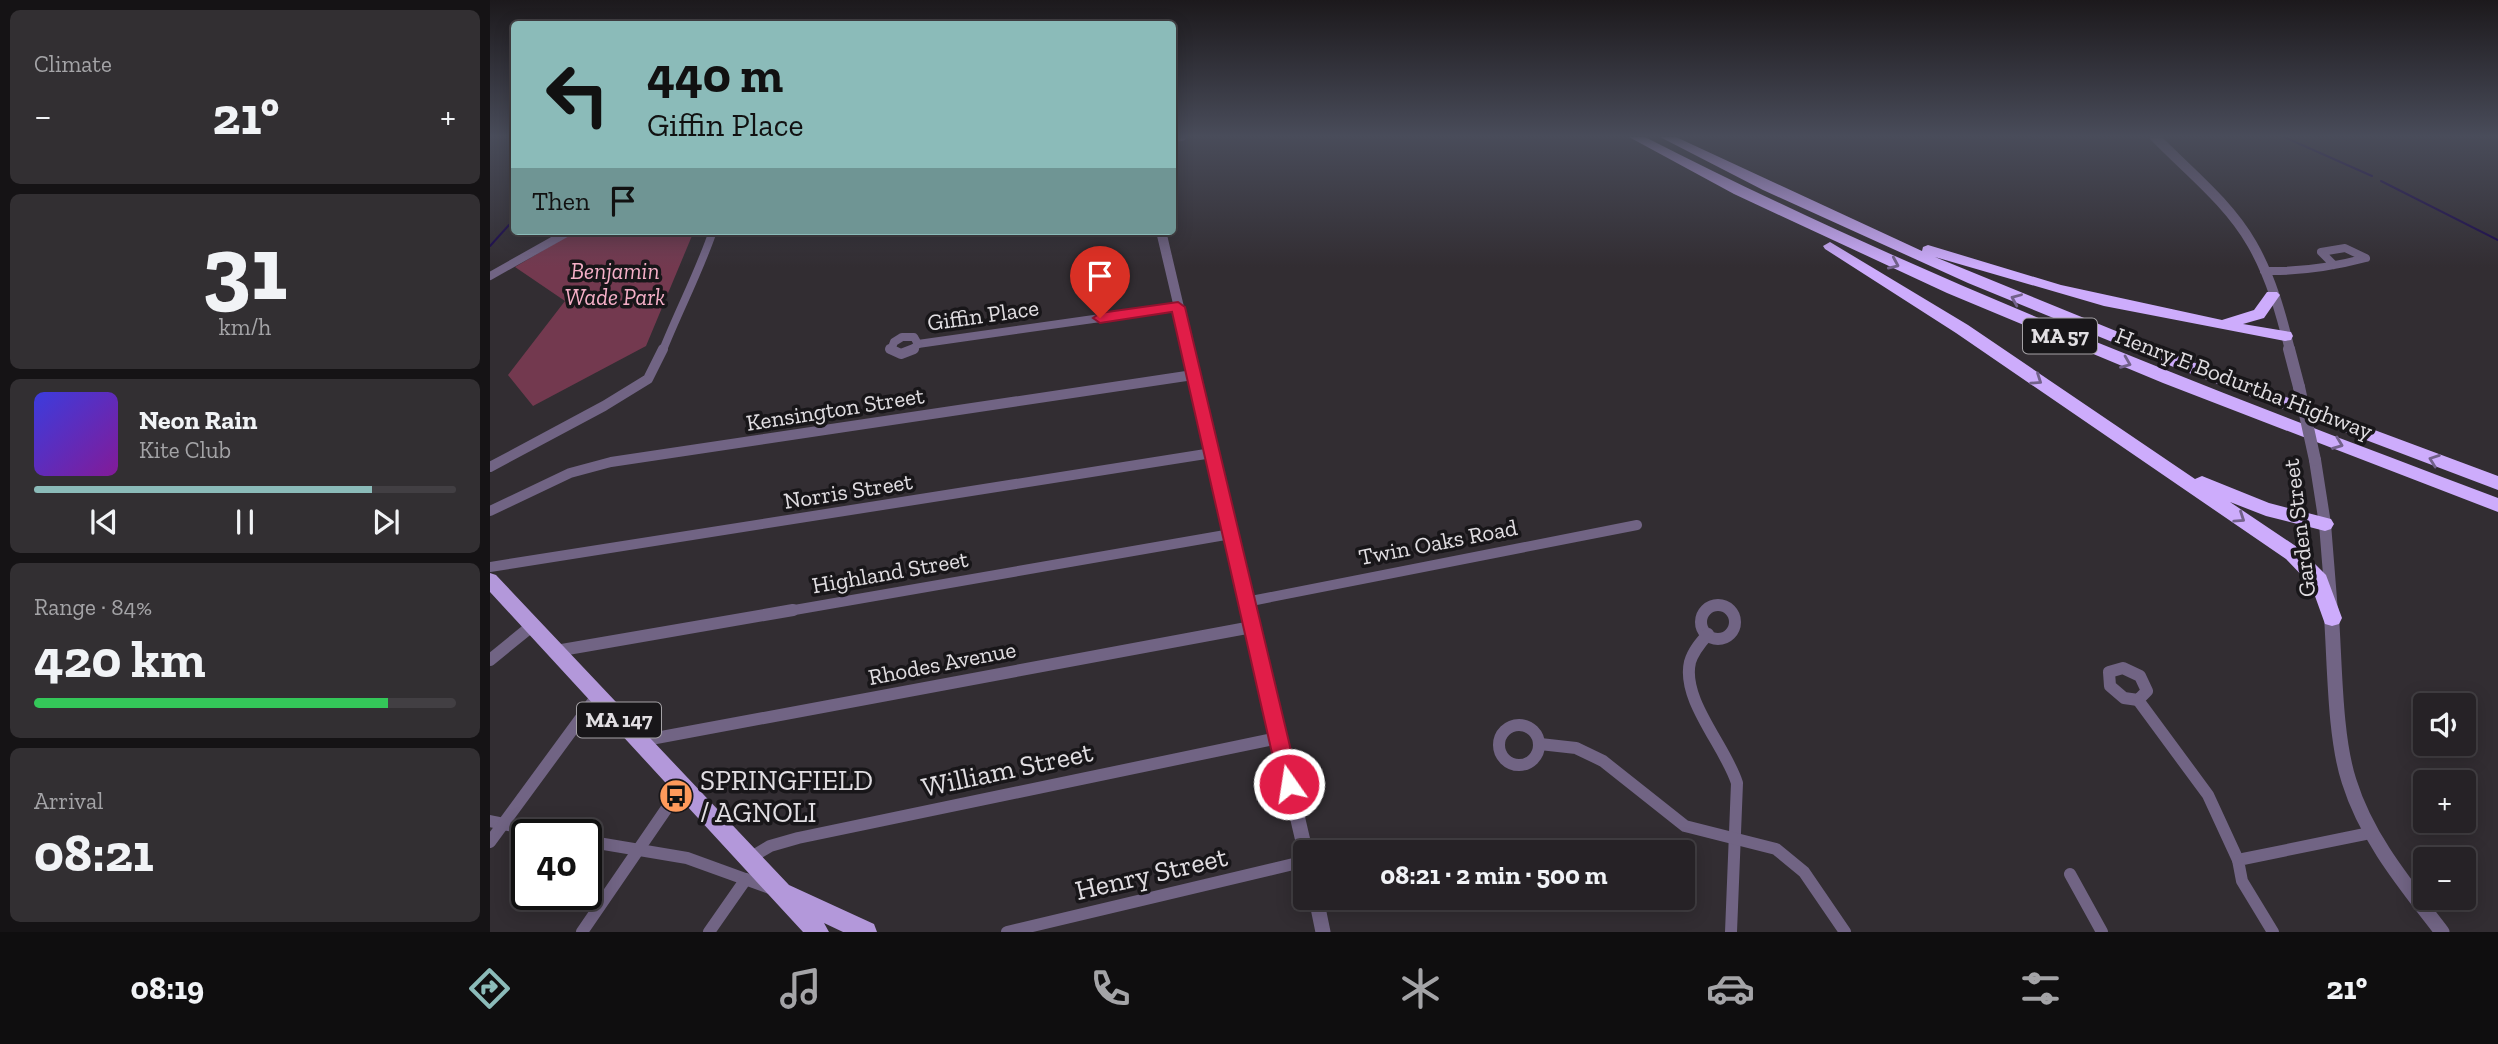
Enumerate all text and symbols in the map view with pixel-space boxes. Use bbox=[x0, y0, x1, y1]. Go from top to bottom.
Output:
text: 440 m bbox=[647, 46, 783, 105]
icon: left bbox=[532, 49, 623, 140]
text: Climate bbox=[34, 50, 112, 78]
text: 21° bbox=[212, 85, 279, 147]
text: − bbox=[34, 93, 52, 139]
text: + bbox=[440, 93, 456, 139]
text: Giffin Place bbox=[647, 106, 804, 144]
icon: arrive bbox=[604, 182, 642, 220]
text: Then bbox=[532, 185, 590, 217]
text: 31 bbox=[202, 213, 288, 322]
pin bbox=[1070, 246, 1130, 318]
one-way arrow bbox=[1886, 256, 1899, 270]
park label: Benjamin Wade Park bbox=[565, 257, 665, 311]
icon: arrive bbox=[1081, 257, 1119, 295]
street label: Giffin Place bbox=[925, 293, 1041, 337]
one-way arrow bbox=[2011, 293, 2023, 307]
text: km/h bbox=[219, 313, 271, 341]
road number: MA 57 bbox=[2023, 318, 2097, 354]
street label: Henry E Bodurtha Highway bbox=[2111, 321, 2377, 445]
one-way arrow bbox=[2119, 354, 2131, 368]
one-way arrow bbox=[2029, 372, 2042, 384]
street label: Kensington Street bbox=[744, 381, 927, 437]
text: Neon Rain bbox=[139, 404, 257, 436]
text: Kite Club bbox=[139, 436, 231, 464]
one-way arrow bbox=[2331, 436, 2343, 450]
one-way arrow bbox=[2428, 454, 2440, 468]
street label: Garden Street bbox=[2277, 457, 2321, 599]
street label: Norris Street bbox=[782, 467, 915, 515]
icon: previous bbox=[85, 503, 123, 541]
icon: pause bbox=[226, 503, 264, 541]
icon: next bbox=[367, 503, 405, 541]
one-way arrow bbox=[2232, 510, 2245, 523]
street label: Twin Oaks Road bbox=[1356, 513, 1520, 571]
street label: Highland Street bbox=[810, 544, 971, 600]
text: Range · 84% bbox=[34, 593, 152, 621]
text: 420 km bbox=[34, 628, 206, 690]
street label: Rhodes Avenue bbox=[866, 635, 1018, 691]
map controls bbox=[2413, 693, 2476, 910]
button: sound bbox=[2413, 693, 2476, 756]
road number: MA 147 bbox=[577, 702, 661, 738]
street label: William Street bbox=[919, 735, 1096, 804]
position arrow bbox=[1252, 747, 1326, 821]
place label: SPRINGFIELD / AGNOLI bbox=[700, 764, 873, 829]
button: + bbox=[2413, 770, 2476, 833]
bus stop icon: SPRINGFIELD / AGNOLI bbox=[657, 777, 695, 815]
text: Arrival bbox=[34, 787, 103, 815]
speed limit sign: 40 bbox=[511, 819, 602, 910]
text: 08:21 bbox=[34, 822, 154, 884]
street label: Henry Street bbox=[1072, 840, 1231, 907]
button: − bbox=[2413, 847, 2476, 910]
text: 08:21 · 2 min · 500 m bbox=[1380, 859, 1608, 891]
icon: directions bbox=[465, 964, 514, 1013]
icon: music bbox=[776, 964, 825, 1013]
icon: phone bbox=[1086, 964, 1135, 1013]
icon: climate bbox=[1396, 964, 1445, 1013]
icon: car bbox=[1706, 964, 1755, 1013]
icon: filters bbox=[2016, 964, 2065, 1013]
text: 08:19 bbox=[131, 969, 204, 1007]
text: 21° bbox=[2326, 969, 2367, 1007]

